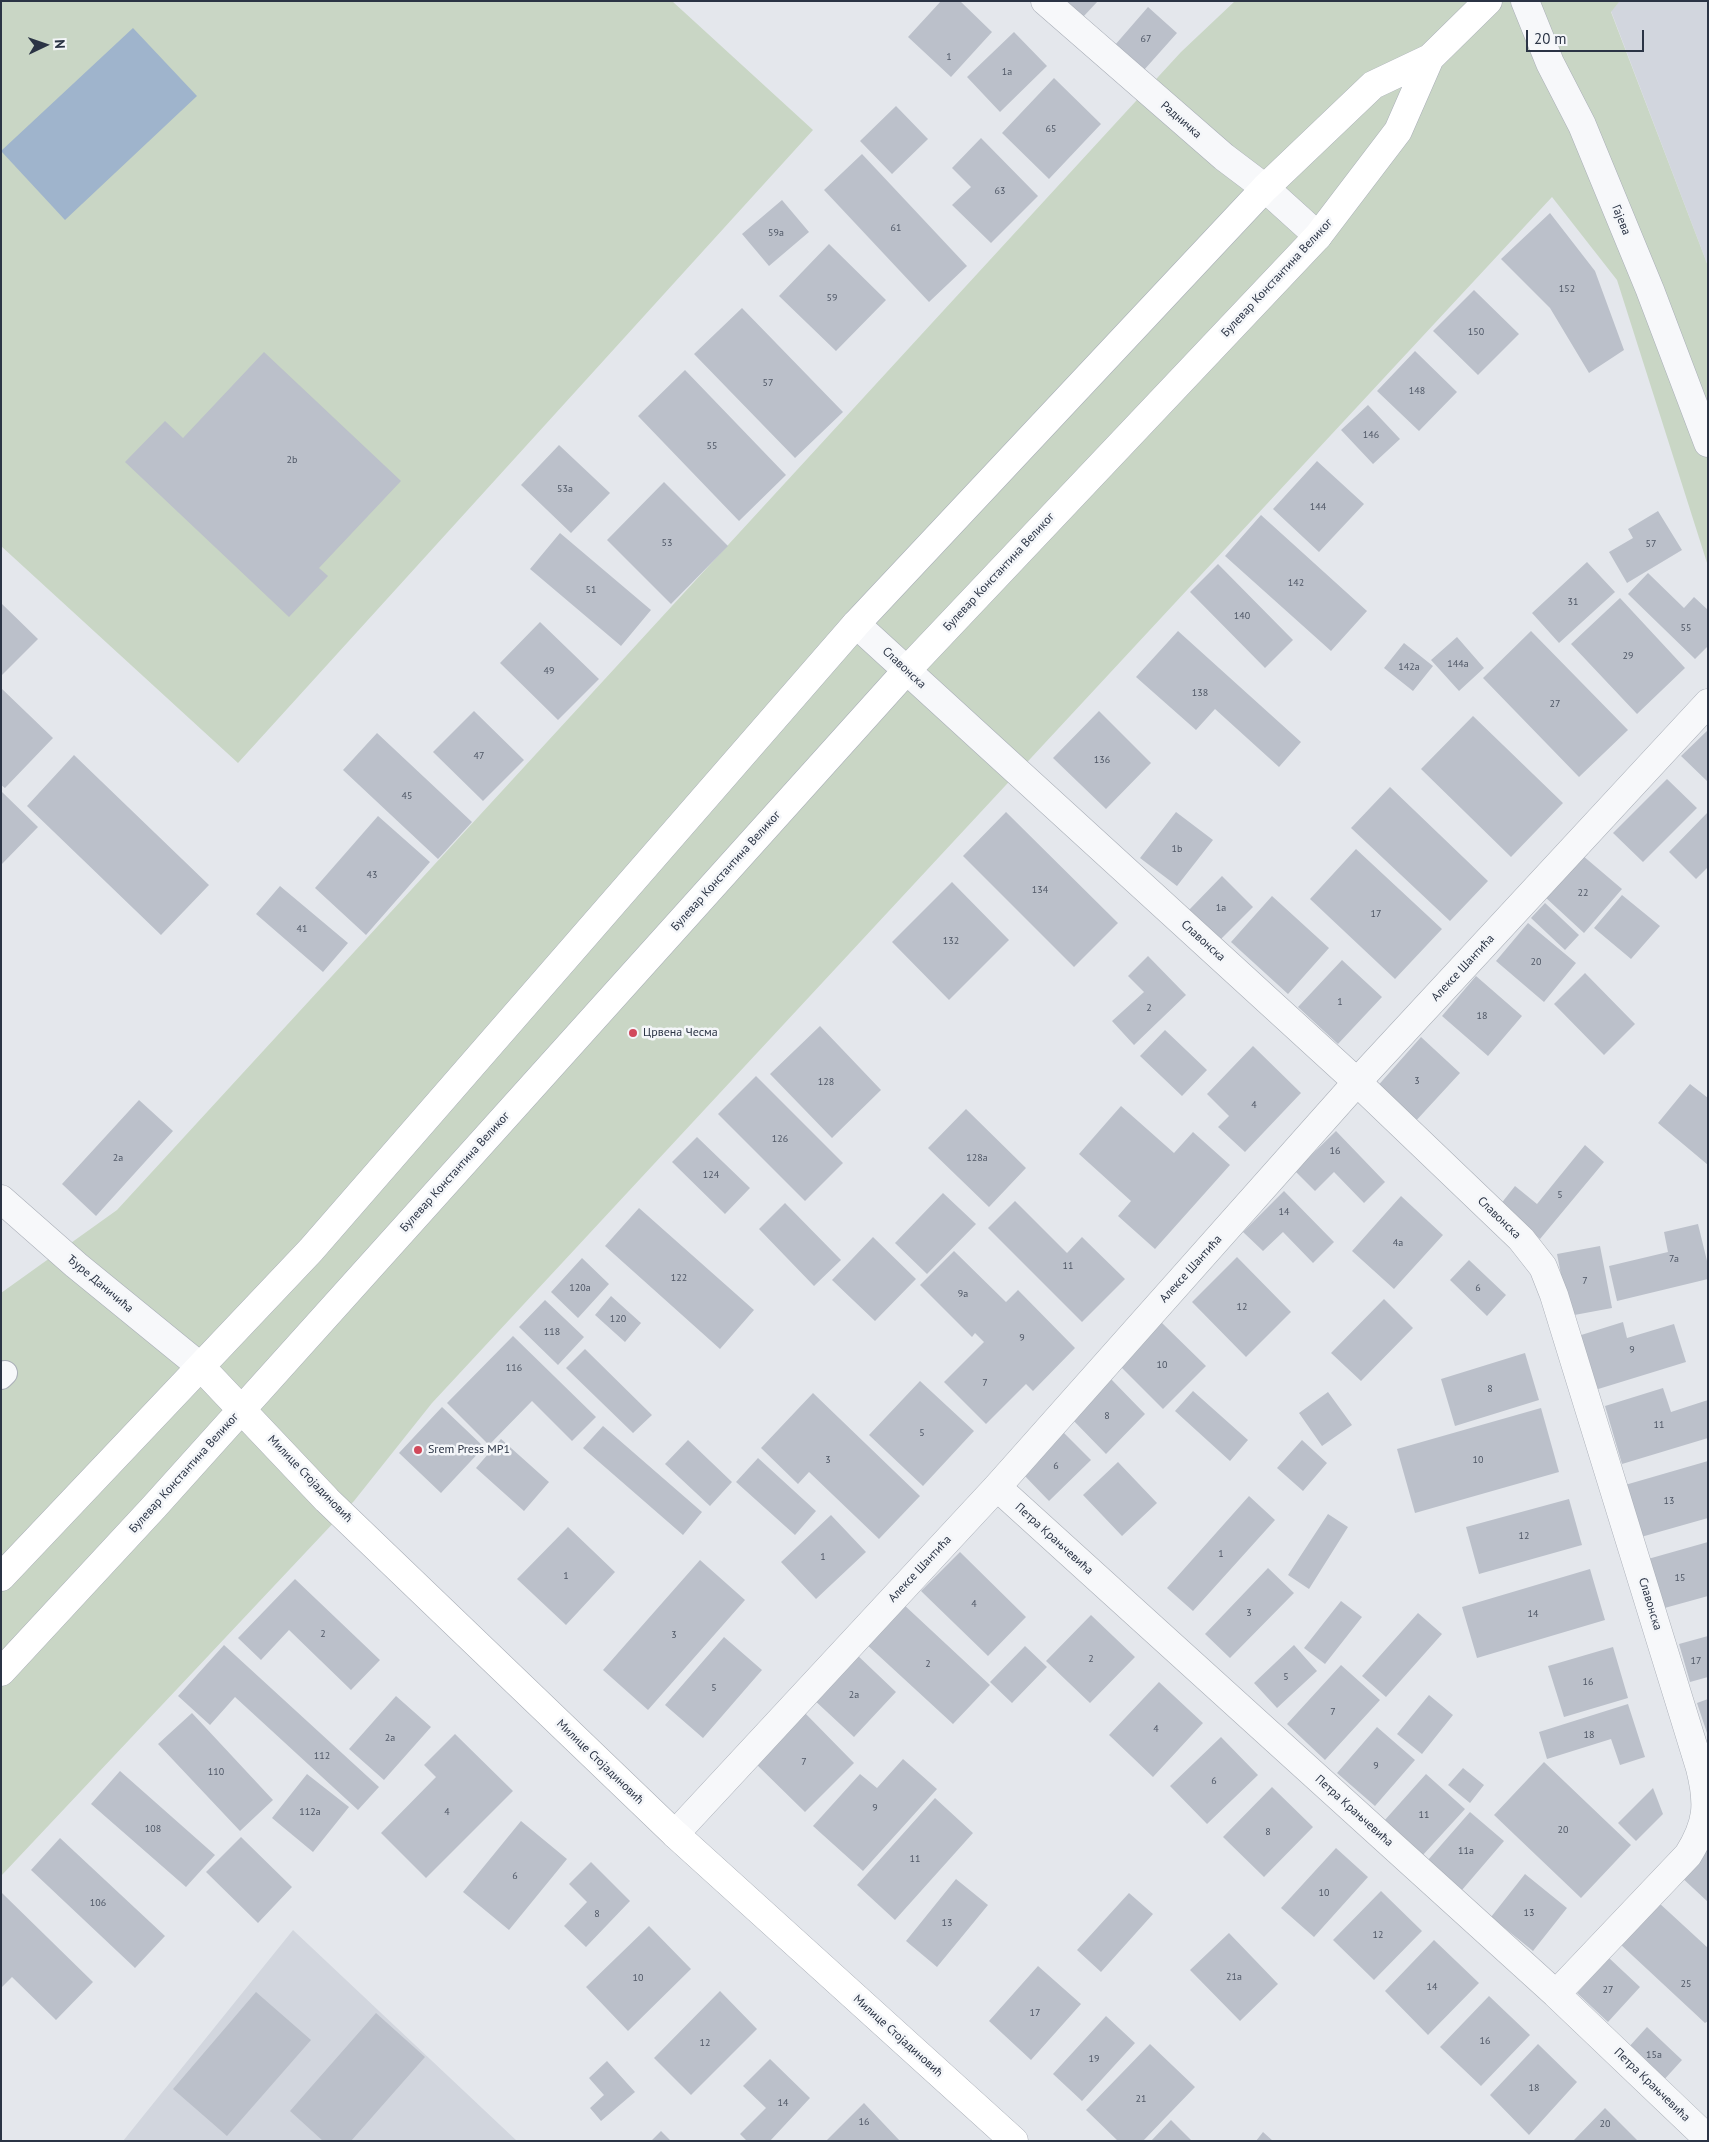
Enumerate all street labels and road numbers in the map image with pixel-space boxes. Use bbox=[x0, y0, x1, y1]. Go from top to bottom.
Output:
street label: Радничка bbox=[1158, 98, 1204, 142]
street label: Гајева bbox=[1608, 203, 1634, 237]
street label: Булевар Константина Великог bbox=[1218, 216, 1336, 340]
street label: Булевар Константина Великог bbox=[940, 510, 1058, 634]
street label: Славонска bbox=[879, 644, 929, 692]
street label: Булевар Константина Великог bbox=[668, 808, 784, 934]
street label: Славонска bbox=[1178, 917, 1228, 965]
street label: Алексе Шантића bbox=[1428, 932, 1498, 1004]
street label: Булевар Константина Великог bbox=[397, 1109, 513, 1235]
street label: Славонска bbox=[1474, 1194, 1524, 1242]
street label: Алексе Шантића bbox=[1157, 1232, 1225, 1306]
street label: Ђуре Даничића bbox=[64, 1252, 136, 1316]
street label: Булевар Константина Великог bbox=[126, 1410, 242, 1536]
street label: Милице Стојадиновић bbox=[265, 1432, 355, 1526]
street label: Петра Крањчевића bbox=[1012, 1500, 1096, 1578]
street label: Алексе Шантића bbox=[885, 1533, 955, 1605]
street label: Славонска bbox=[1635, 1576, 1665, 1632]
street label: Милице Стојадиновић bbox=[553, 1717, 647, 1807]
street label: Петра Крањчевића bbox=[1312, 1772, 1396, 1850]
street label: Милице Стојадиновић bbox=[850, 1992, 946, 2080]
street label: Петра Крањчевића bbox=[1611, 2045, 1693, 2125]

